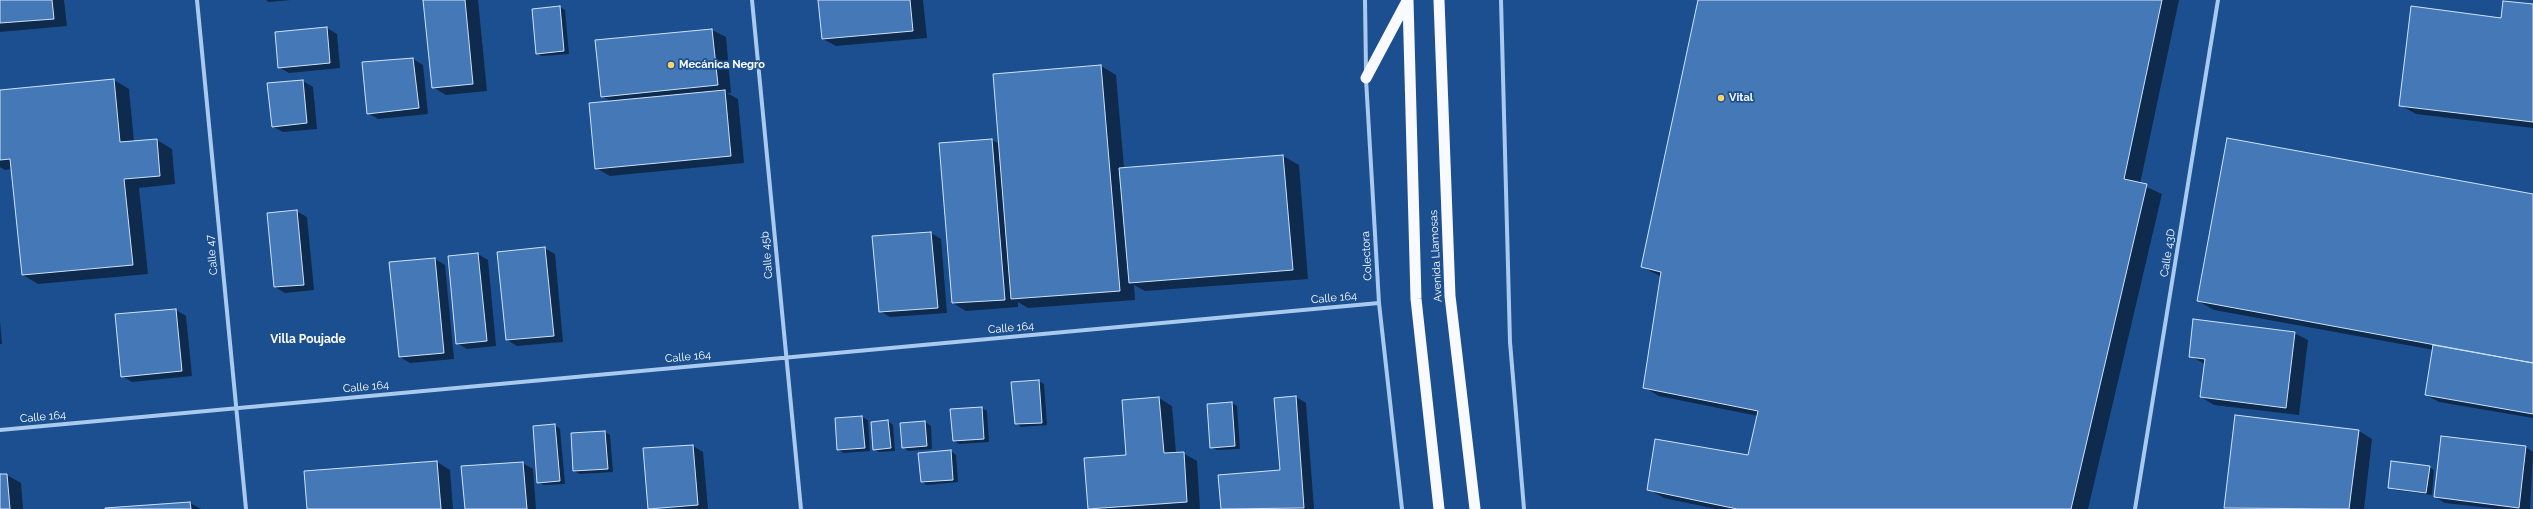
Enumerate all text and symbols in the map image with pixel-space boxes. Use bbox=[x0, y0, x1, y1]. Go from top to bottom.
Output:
place label: Mecánica Negro bbox=[679, 58, 765, 72]
marker: Mecánica Negro bbox=[666, 60, 676, 70]
place label: Vital bbox=[1729, 91, 1753, 105]
marker: Vital bbox=[1716, 93, 1726, 103]
street label: Avenida Llamosas bbox=[1427, 210, 1445, 302]
street label: Calle 43D bbox=[2158, 228, 2178, 278]
street label: Calle 45b bbox=[758, 231, 776, 279]
street label: Colectora bbox=[1359, 231, 1375, 281]
street label: Calle 47 bbox=[203, 234, 221, 276]
street label: Calle 164 bbox=[1310, 289, 1358, 307]
street label: Calle 164 bbox=[987, 319, 1035, 337]
district label: Villa Poujade bbox=[270, 332, 346, 346]
street label: Calle 164 bbox=[664, 348, 712, 366]
street label: Calle 164 bbox=[342, 378, 390, 396]
street label: Calle 164 bbox=[19, 408, 67, 426]

